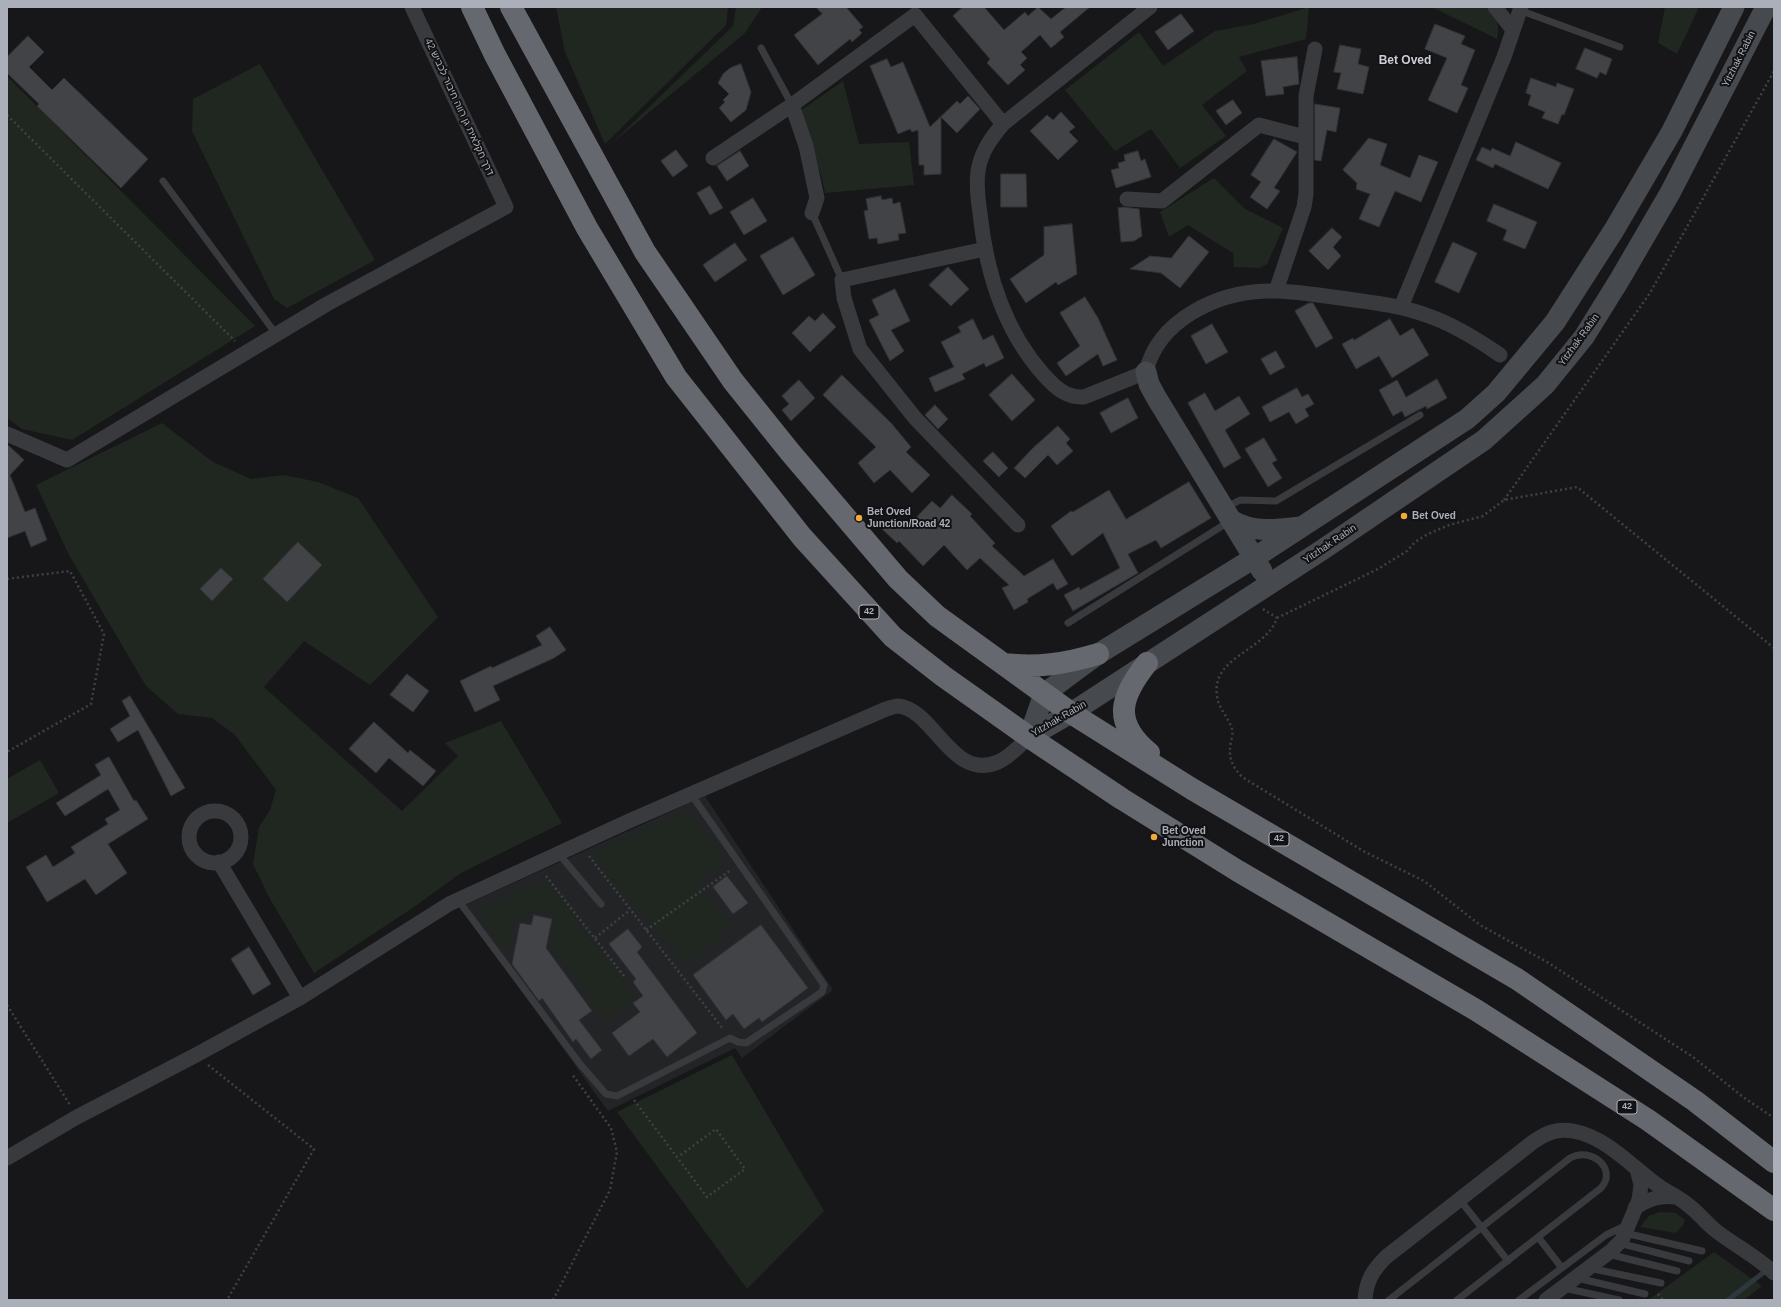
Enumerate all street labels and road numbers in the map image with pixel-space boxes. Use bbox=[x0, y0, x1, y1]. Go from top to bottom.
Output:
street label: Yitzhak Rabin bbox=[1720, 29, 1758, 89]
street label: דרך חקלאית גן רווה חיבור לכביש 42 bbox=[422, 37, 496, 177]
street label: Yitzhak Rabin bbox=[1556, 312, 1602, 368]
street label: Yitzhak Rabin bbox=[1301, 522, 1359, 566]
road number: 42 bbox=[859, 605, 879, 619]
street label: Yitzhak Rabin bbox=[1029, 698, 1089, 740]
road number: 42 bbox=[1269, 832, 1289, 846]
road number: 42 bbox=[1617, 1100, 1637, 1114]

